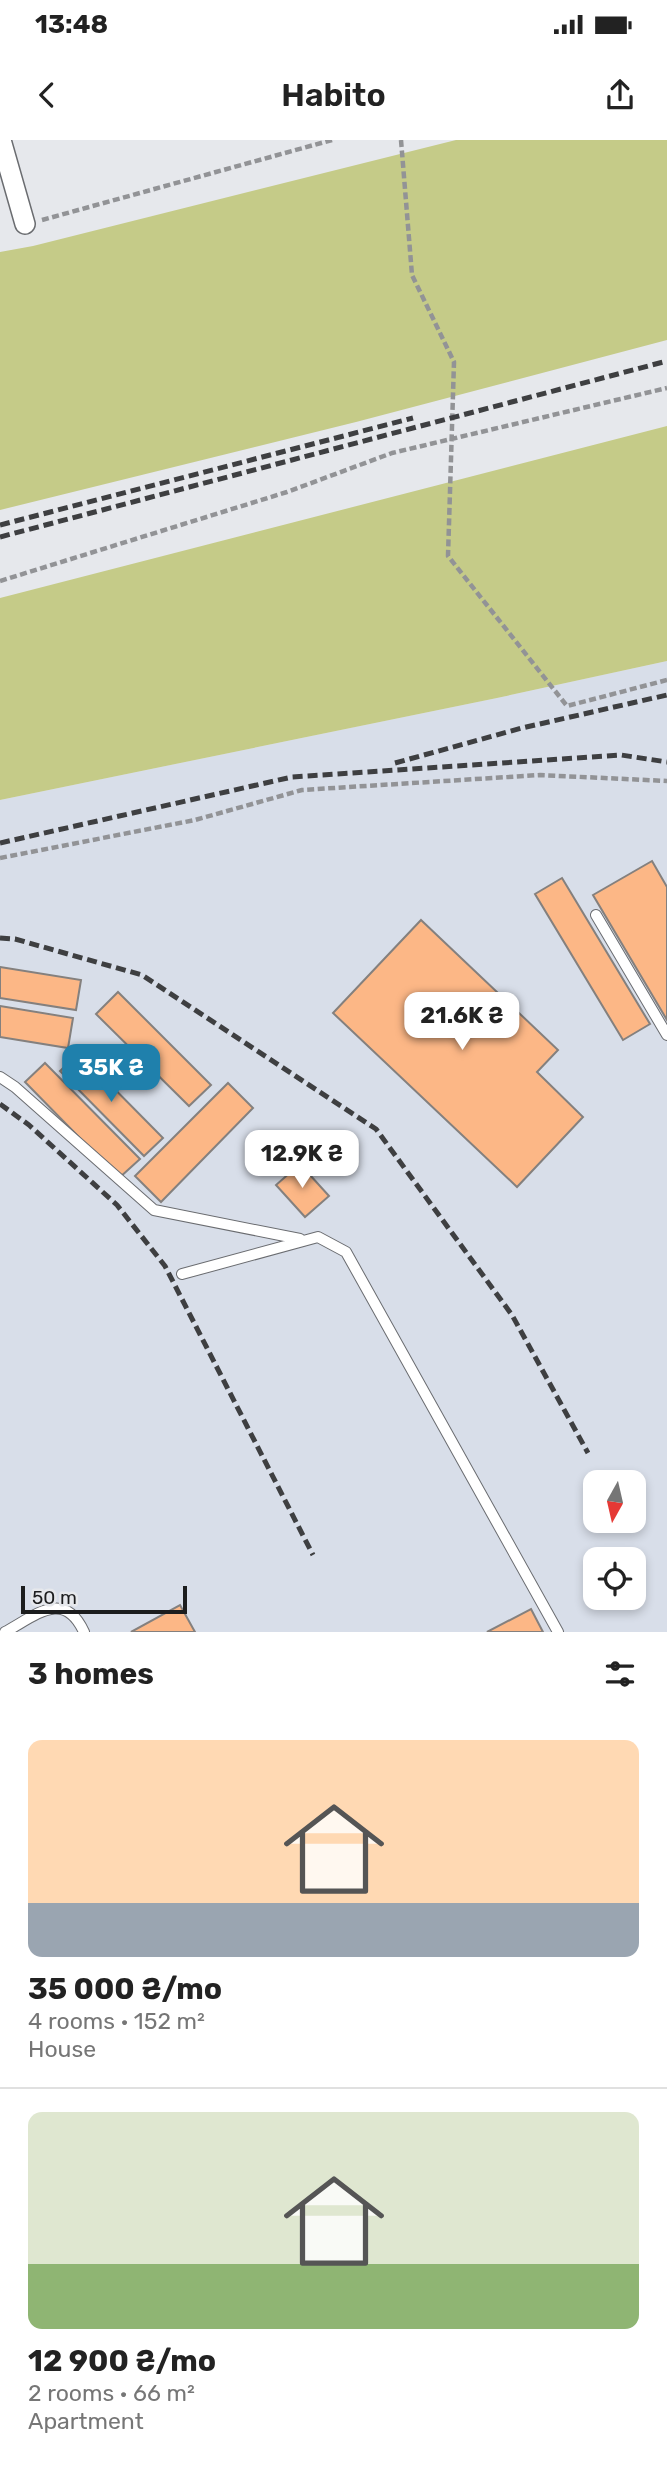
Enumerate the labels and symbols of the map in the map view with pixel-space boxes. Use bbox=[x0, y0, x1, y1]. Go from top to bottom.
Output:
pin: 21.6K ₴ bbox=[397, 992, 527, 1052]
pin: 35K ₴ bbox=[62, 1044, 160, 1104]
pin: 12.9K ₴ bbox=[237, 1130, 367, 1190]
north arrow bbox=[583, 1470, 646, 1533]
scale bar bbox=[21, 1583, 187, 1615]

